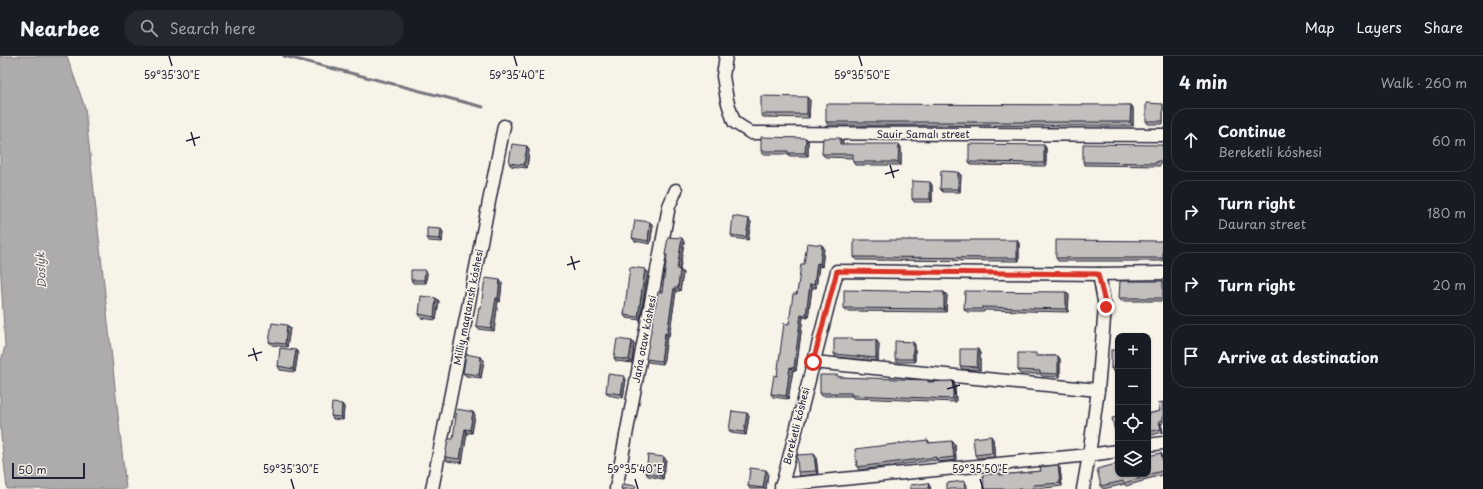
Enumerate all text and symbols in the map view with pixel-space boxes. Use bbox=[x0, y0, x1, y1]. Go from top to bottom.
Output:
search box bbox=[124, 10, 404, 46]
text: Nearbee bbox=[20, 14, 100, 42]
text: Search here bbox=[170, 16, 255, 39]
icon: search bbox=[138, 17, 160, 39]
text: Map bbox=[1305, 17, 1335, 38]
text: Layers bbox=[1357, 17, 1402, 38]
text: Share bbox=[1424, 17, 1463, 38]
text: 59°35'30"E bbox=[144, 67, 200, 82]
text: 59°35'40"E bbox=[489, 67, 545, 82]
text: 59°35'50"E bbox=[834, 67, 890, 82]
text: 4 min bbox=[1179, 69, 1227, 95]
text: Walk · 260 m bbox=[1381, 73, 1467, 92]
text: Continue bbox=[1218, 119, 1286, 142]
street label: Sauir Samalı street bbox=[876, 126, 970, 141]
icon: ahead bbox=[1180, 129, 1202, 151]
text: 60 m bbox=[1432, 131, 1466, 150]
text: Bereketli kóshesi bbox=[1218, 142, 1322, 161]
text: Turn right bbox=[1218, 191, 1295, 214]
icon: right bbox=[1180, 201, 1202, 223]
text: 180 m bbox=[1427, 203, 1466, 222]
text: Dauran street bbox=[1218, 214, 1306, 233]
street label: Milliy maqtanısh kóshesi bbox=[449, 247, 486, 366]
water label: Doslyk bbox=[31, 251, 50, 289]
icon: right bbox=[1180, 273, 1202, 295]
text: Turn right bbox=[1218, 273, 1295, 296]
text: 20 m bbox=[1432, 275, 1466, 294]
street label: Jańa otaw kóshesi bbox=[628, 294, 659, 384]
route end bbox=[1097, 298, 1115, 316]
map controls bbox=[1115, 333, 1151, 477]
button: + bbox=[1115, 333, 1151, 369]
icon: arrive bbox=[1180, 345, 1202, 367]
text: Arrive at destination bbox=[1218, 345, 1379, 368]
route start bbox=[804, 353, 822, 371]
button: − bbox=[1115, 369, 1151, 405]
street label: Bereketli kóshesi bbox=[779, 385, 813, 467]
button: locate bbox=[1115, 405, 1151, 441]
button: layers bbox=[1115, 441, 1151, 477]
scale bar bbox=[12, 461, 85, 480]
text: 50 m bbox=[18, 461, 47, 478]
text: 59°35'30"E bbox=[263, 461, 319, 476]
text: 59°35'40"E bbox=[607, 461, 663, 476]
text: 59°35'50"E bbox=[952, 461, 1008, 476]

